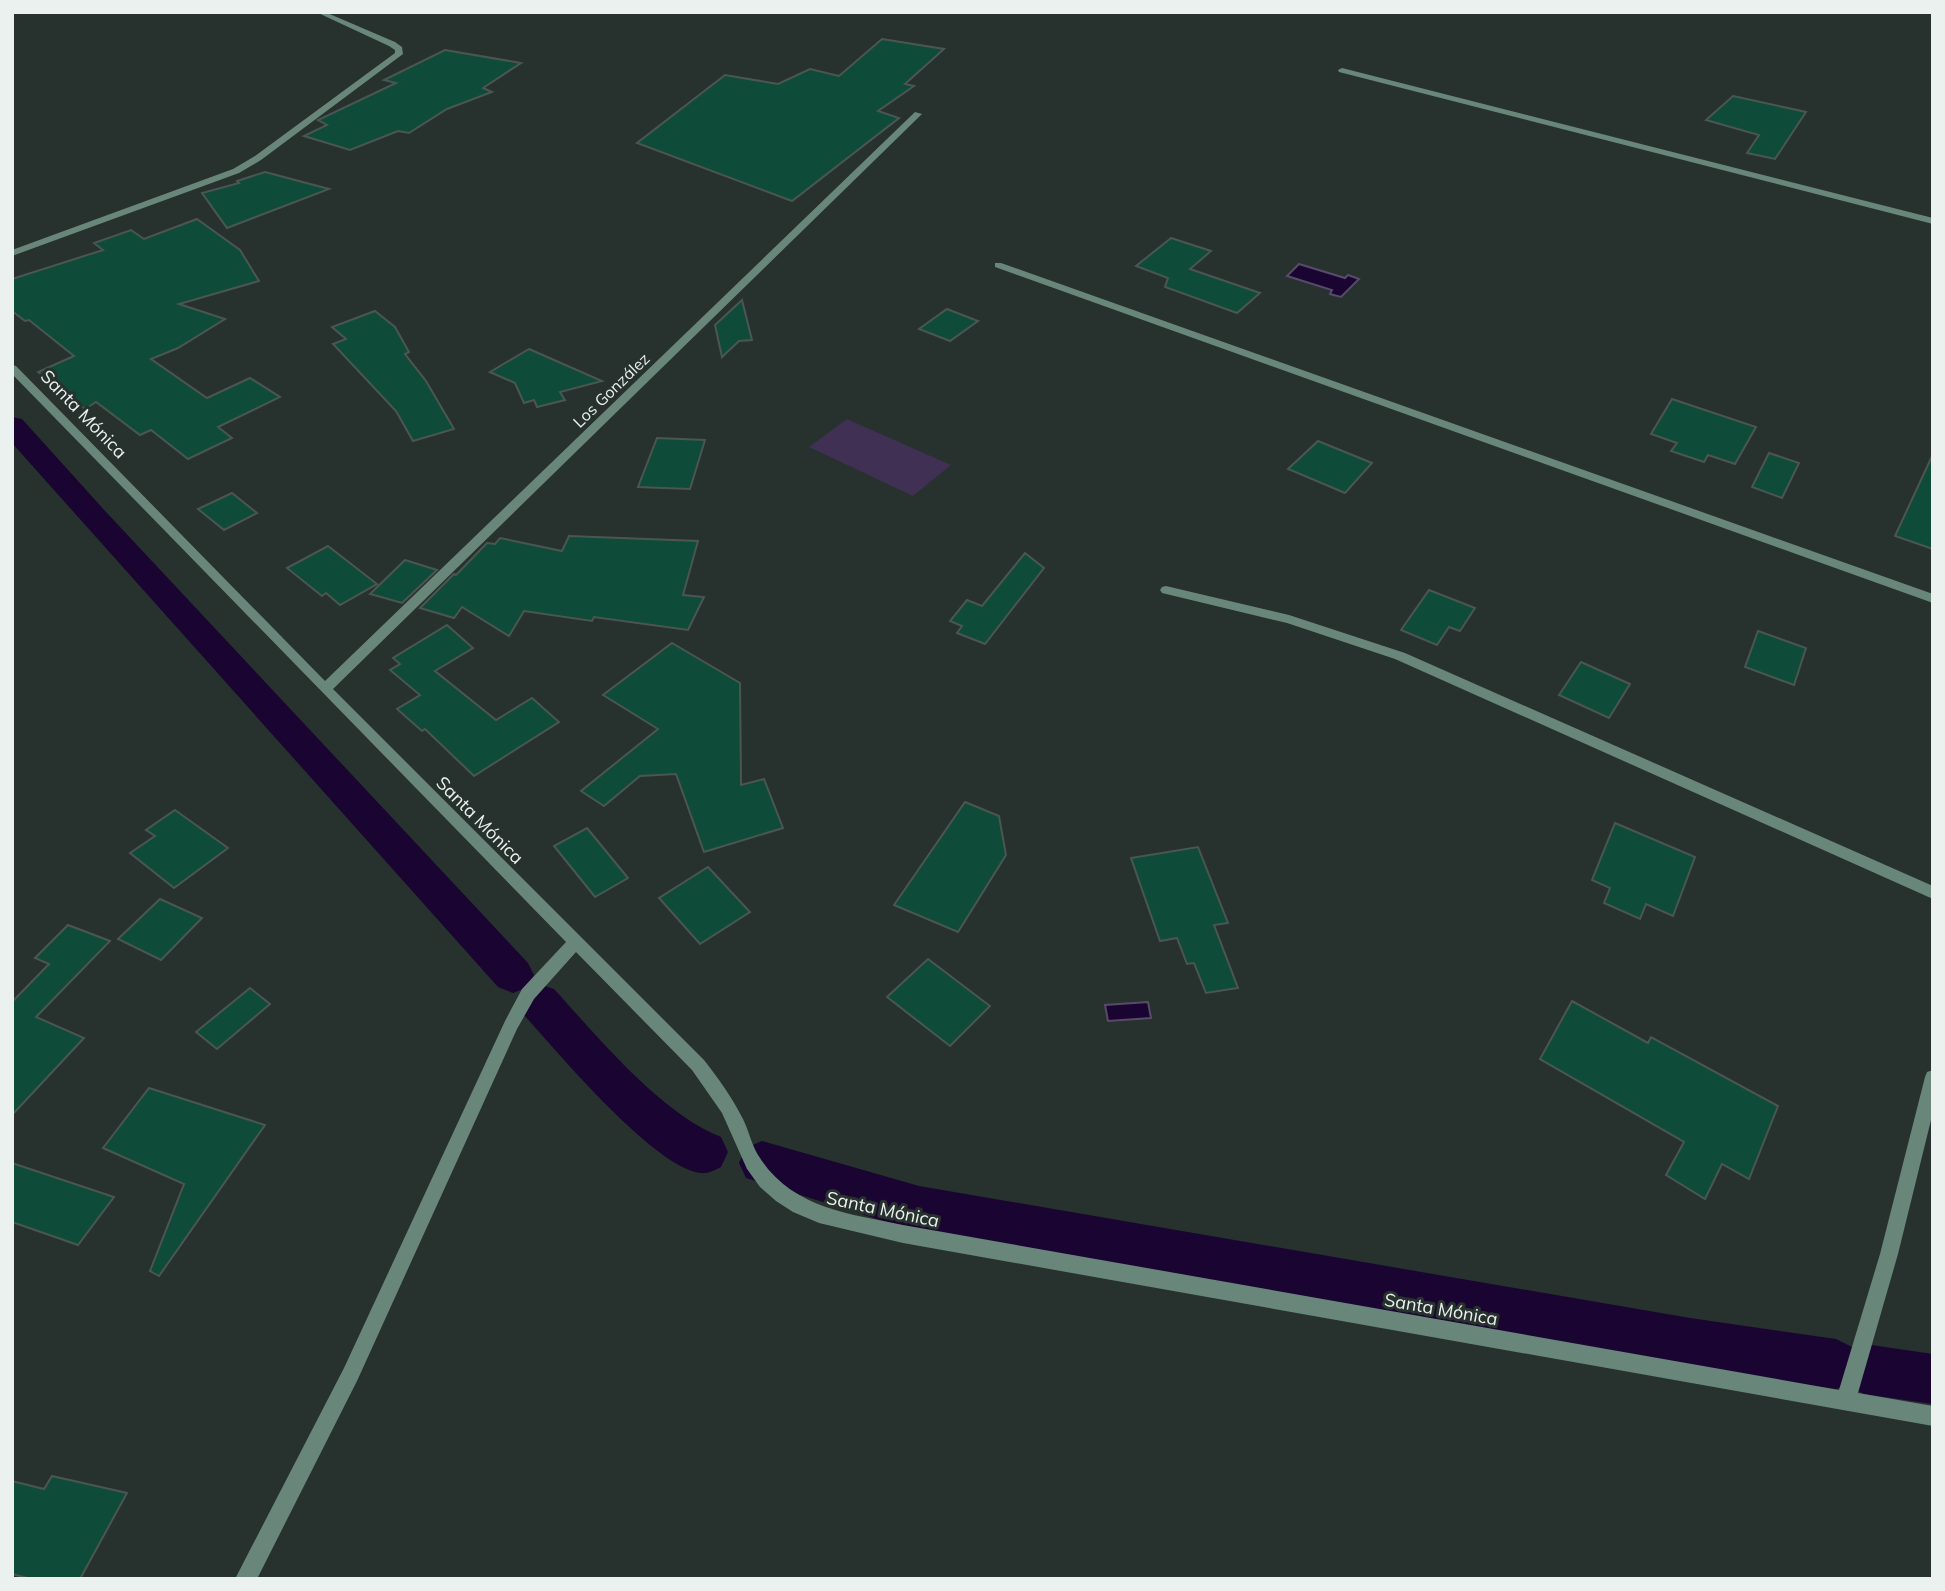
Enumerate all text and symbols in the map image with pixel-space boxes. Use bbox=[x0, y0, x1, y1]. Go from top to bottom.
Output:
street label: Los González bbox=[569, 348, 653, 432]
street label: Santa Mónica bbox=[36, 365, 132, 463]
street label: Santa Mónica bbox=[431, 771, 529, 869]
street label: Santa Mónica bbox=[825, 1186, 941, 1232]
street label: Santa Mónica bbox=[1383, 1288, 1499, 1330]

